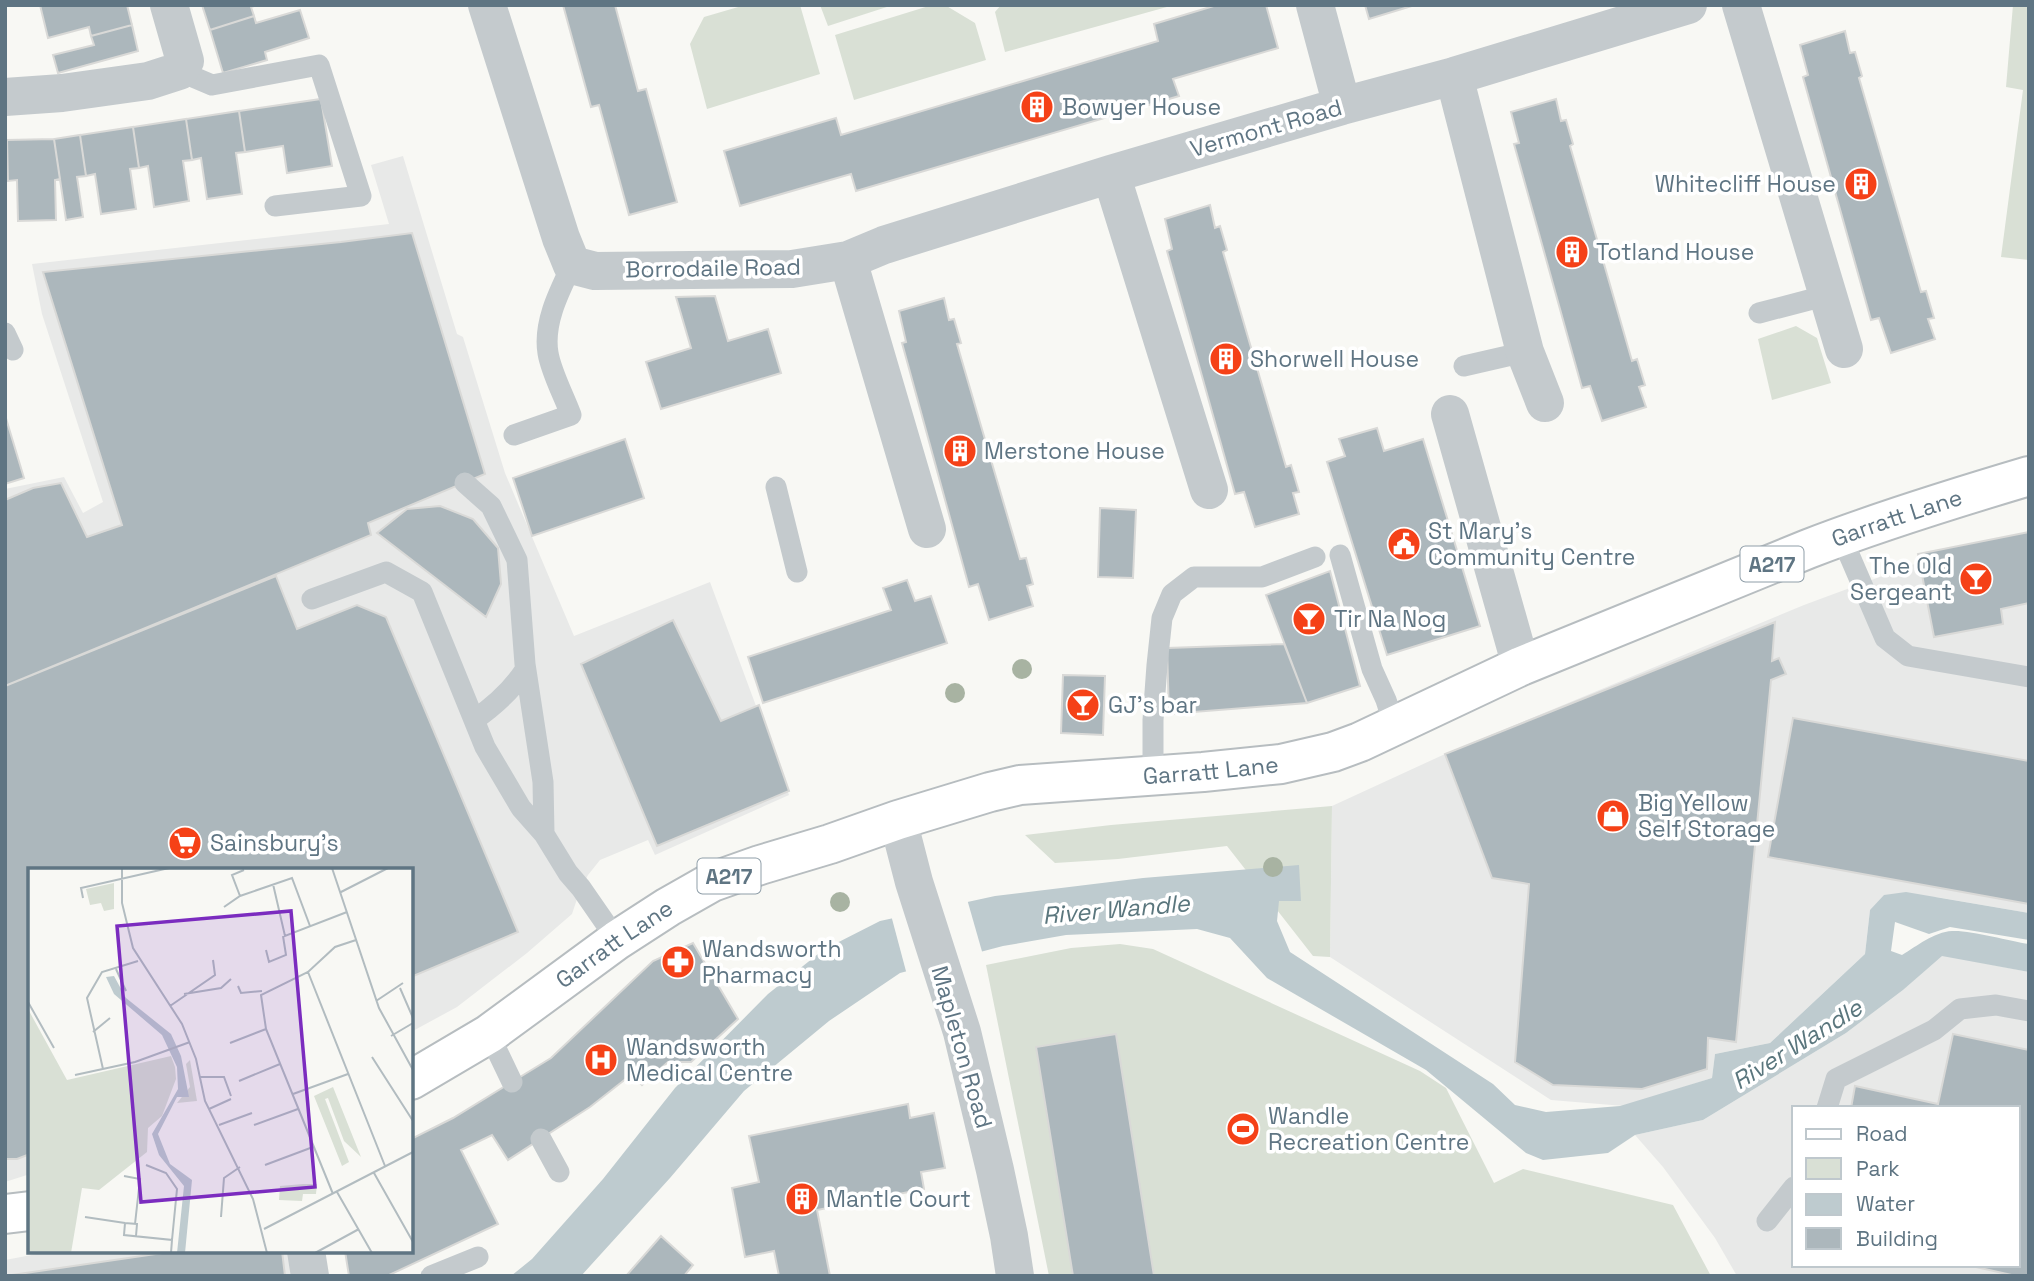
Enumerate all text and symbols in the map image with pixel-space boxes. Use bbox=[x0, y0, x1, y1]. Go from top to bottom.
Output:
building icon: Bowyer House bbox=[1018, 88, 1056, 126]
place label: Bowyer House bbox=[1062, 92, 1221, 122]
street label: Vermont Road bbox=[1187, 92, 1345, 164]
building icon: Whitecliff House bbox=[1842, 165, 1880, 203]
place label: Whitecliff House bbox=[1655, 169, 1836, 199]
building icon: Totland House bbox=[1553, 233, 1591, 271]
place label: Totland House bbox=[1596, 237, 1754, 267]
street label: Borrodaile Road bbox=[625, 251, 801, 285]
building icon: Shorwell House bbox=[1207, 340, 1245, 378]
place label: Shorwell House bbox=[1250, 344, 1419, 374]
building icon: Merstone House bbox=[941, 432, 979, 470]
place label: Merstone House bbox=[984, 436, 1165, 466]
street label: Garratt Lane bbox=[1827, 482, 1966, 554]
place label: St Mary's Community Centre bbox=[1428, 516, 1635, 572]
public building icon: St Mary's Community Centre bbox=[1385, 525, 1423, 563]
road number: A217 bbox=[1740, 546, 1803, 582]
place label: The Old Sergeant bbox=[1850, 551, 1952, 607]
bar icon: The Old Sergeant bbox=[1957, 560, 1995, 598]
bar icon: Tir Na Nog bbox=[1290, 600, 1328, 638]
place label: Tir Na Nog bbox=[1334, 604, 1446, 634]
bar icon: GJ's bar bbox=[1064, 686, 1102, 724]
place label: GJ's bar bbox=[1108, 690, 1197, 720]
street label: Garratt Lane bbox=[1142, 749, 1280, 791]
place label: Big Yellow Self Storage bbox=[1638, 788, 1775, 844]
shop icon: Big Yellow Self Storage bbox=[1594, 797, 1632, 835]
supermarket icon: Sainsbury's bbox=[166, 824, 204, 862]
place label: Sainsbury's bbox=[210, 828, 339, 858]
road number: A217 bbox=[698, 858, 760, 894]
inset map bbox=[28, 868, 413, 1253]
water label: River Wandle bbox=[1041, 887, 1192, 931]
street label: Garratt Lane bbox=[550, 893, 679, 995]
place label: Wandsworth Pharmacy bbox=[702, 934, 842, 990]
pharmacy icon: Wandsworth Pharmacy bbox=[659, 943, 697, 981]
street label: Mapleton Road bbox=[924, 962, 1000, 1132]
water label: River Wandle bbox=[1726, 991, 1868, 1096]
place label: Wandsworth Medical Centre bbox=[626, 1032, 793, 1088]
hospital icon: Wandsworth Medical Centre bbox=[582, 1041, 620, 1079]
place label: Wandle Recreation Centre bbox=[1268, 1101, 1469, 1157]
legend bbox=[1792, 1106, 2020, 1267]
sports icon: Wandle Recreation Centre bbox=[1224, 1110, 1262, 1148]
text: Road bbox=[1856, 1120, 1908, 1147]
text: Park bbox=[1856, 1155, 1900, 1182]
building icon: Mantle Court bbox=[783, 1180, 821, 1218]
place label: Mantle Court bbox=[826, 1184, 971, 1214]
text: Water bbox=[1856, 1190, 1915, 1217]
text: Building bbox=[1856, 1225, 1938, 1252]

